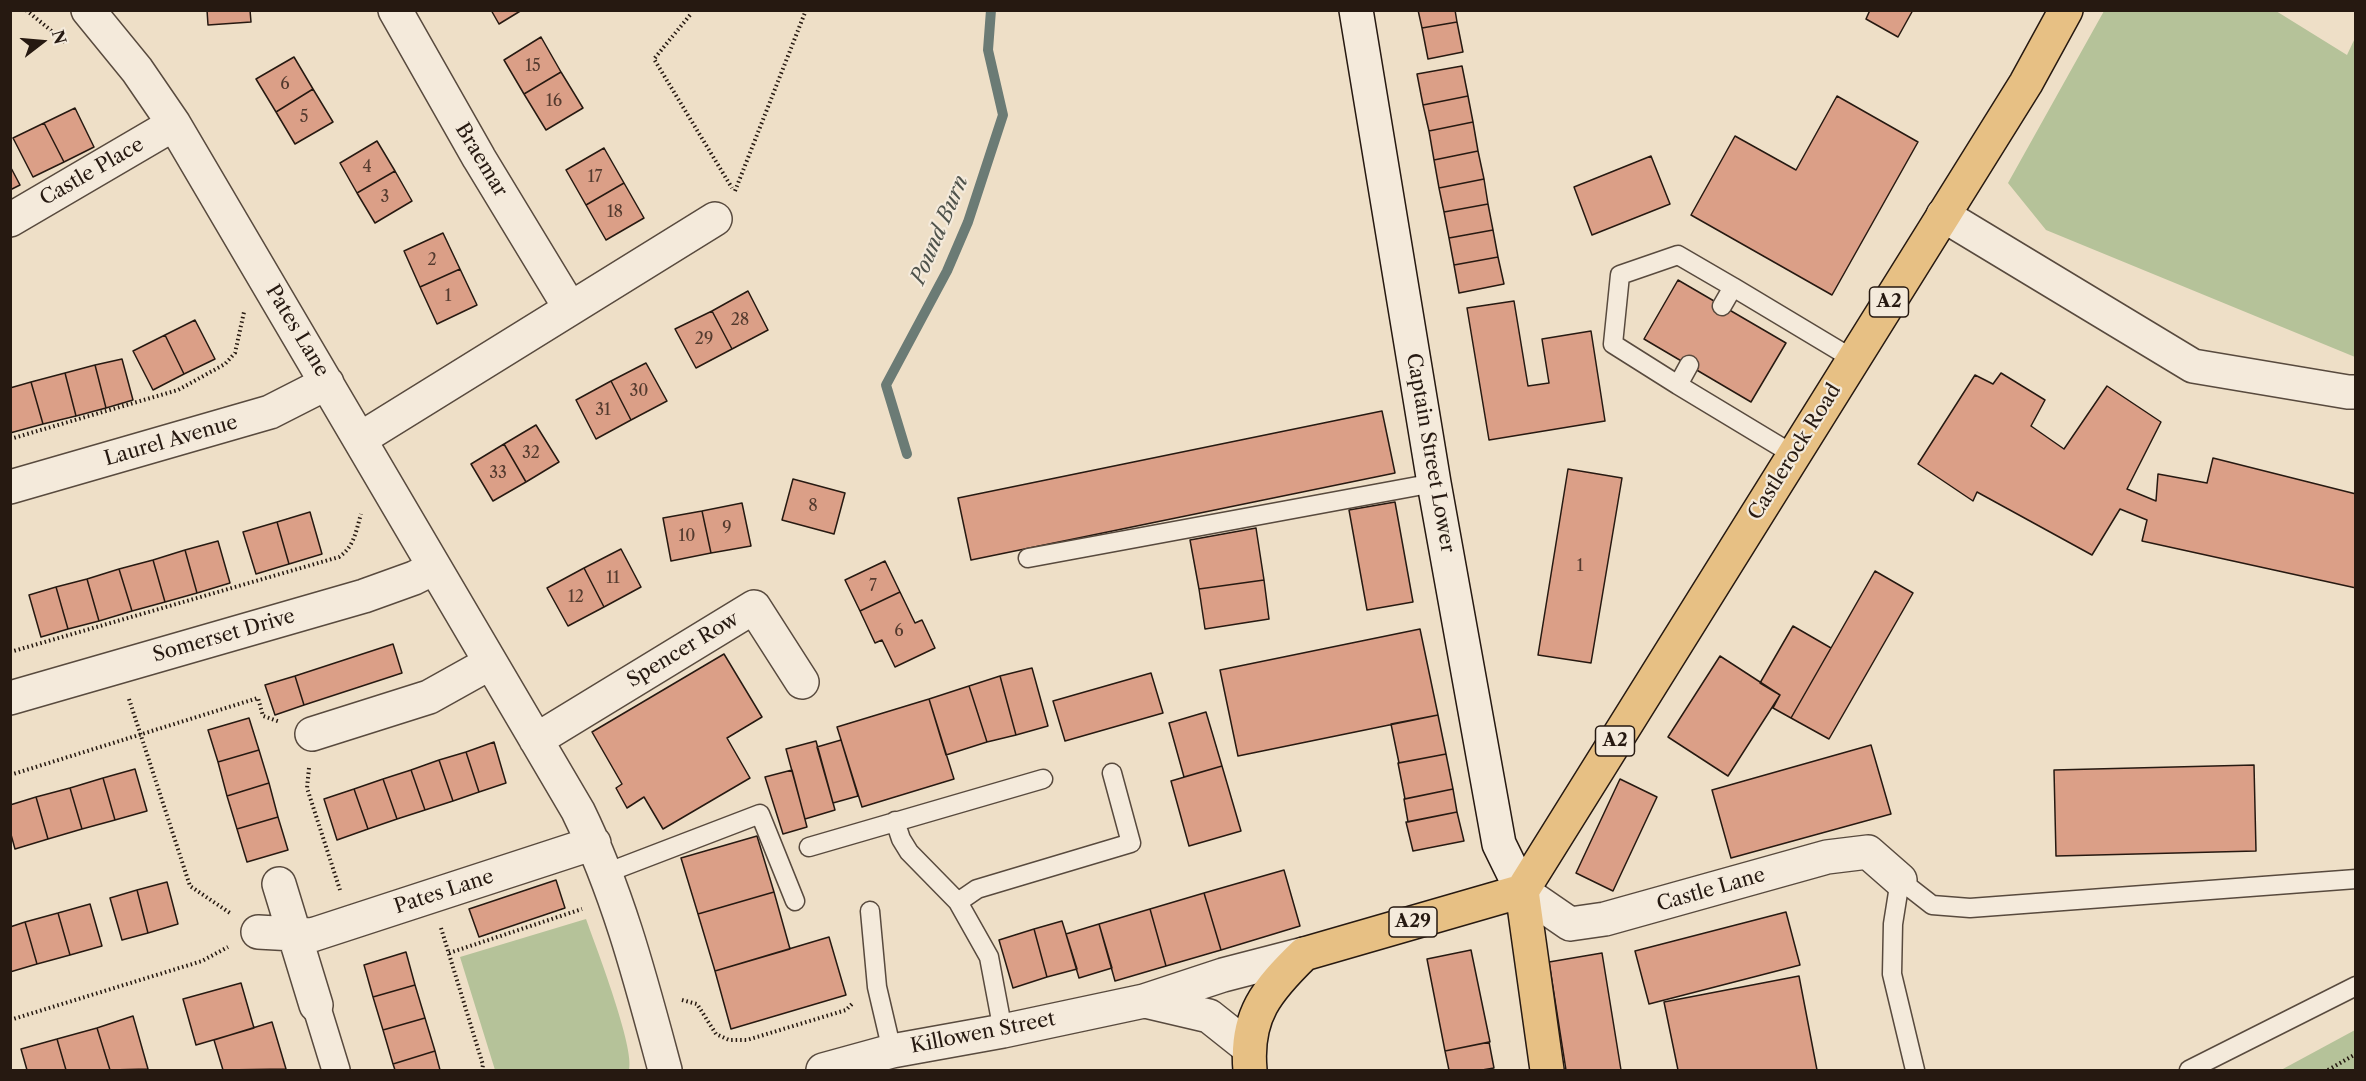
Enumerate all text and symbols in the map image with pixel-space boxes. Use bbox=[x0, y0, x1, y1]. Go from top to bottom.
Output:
north arrow bbox=[12, 12, 72, 72]
text: N bbox=[48, 28, 71, 46]
house number: 15 bbox=[525, 56, 541, 76]
house number: 6 bbox=[280, 74, 290, 94]
house number: 16 bbox=[546, 91, 562, 111]
house number: 5 bbox=[300, 107, 308, 127]
street label: Braemar bbox=[450, 119, 512, 201]
street label: Castle Place bbox=[36, 133, 148, 211]
house number: 4 bbox=[362, 157, 372, 177]
house number: 17 bbox=[588, 167, 602, 187]
water label: Pound Burn bbox=[906, 172, 974, 288]
house number: 3 bbox=[381, 187, 389, 207]
house number: 18 bbox=[607, 202, 623, 222]
house number: 2 bbox=[427, 250, 437, 270]
street label: Pates Lane bbox=[260, 281, 334, 381]
house number: 1 bbox=[445, 286, 451, 306]
road number: A2 bbox=[1870, 287, 1908, 317]
house number: 28 bbox=[731, 310, 749, 330]
house number: 29 bbox=[695, 329, 713, 349]
street label: Captain Street Lower bbox=[1401, 351, 1459, 555]
street label: Castlerock Road bbox=[1743, 379, 1847, 525]
house number: 30 bbox=[630, 381, 648, 401]
house number: 31 bbox=[595, 400, 611, 420]
street label: Laurel Avenue bbox=[102, 410, 240, 472]
house number: 32 bbox=[522, 443, 540, 463]
house number: 33 bbox=[489, 463, 507, 483]
house number: 8 bbox=[808, 496, 818, 516]
house number: 9 bbox=[722, 518, 732, 538]
house number: 10 bbox=[679, 526, 695, 546]
house number: 1 bbox=[1577, 556, 1583, 576]
house number: 11 bbox=[606, 568, 620, 588]
house number: 7 bbox=[869, 576, 877, 596]
house number: 12 bbox=[568, 587, 584, 607]
street label: Somerset Drive bbox=[150, 604, 298, 668]
street label: Spencer Row bbox=[623, 607, 743, 693]
house number: 6 bbox=[894, 621, 904, 641]
road number: A2 bbox=[1596, 726, 1634, 756]
street label: Castle Lane bbox=[1654, 863, 1768, 917]
street label: Pates Lane bbox=[391, 865, 497, 919]
road number: A29 bbox=[1389, 907, 1437, 937]
street label: Killowen Street bbox=[909, 1007, 1057, 1059]

